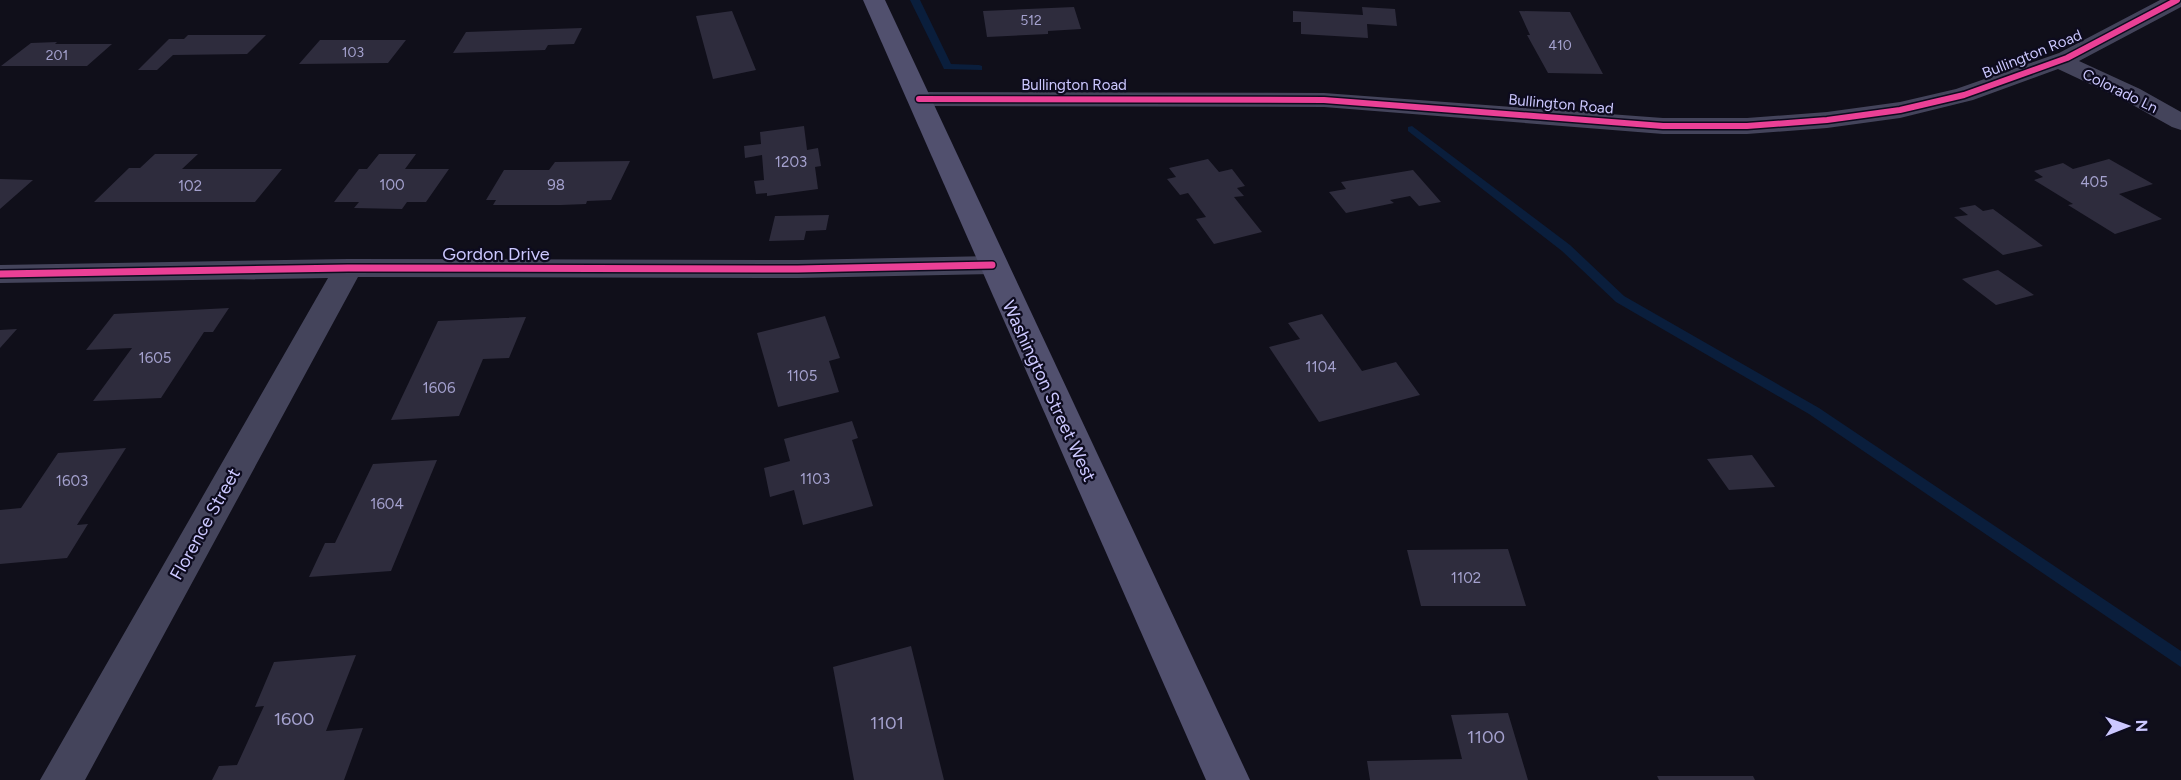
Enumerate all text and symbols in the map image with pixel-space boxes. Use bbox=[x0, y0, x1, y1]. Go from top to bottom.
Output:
house number: 512 bbox=[1020, 12, 1042, 29]
street label: Bullington Road bbox=[1980, 26, 2084, 82]
house number: 410 bbox=[1548, 37, 1572, 54]
house number: 103 bbox=[342, 44, 364, 61]
house number: 201 bbox=[46, 47, 68, 64]
street label: Colorado Ln bbox=[2079, 65, 2161, 117]
street label: Bullington Road bbox=[1021, 76, 1127, 94]
street label: Bullington Road bbox=[1508, 90, 1614, 118]
house number: 1203 bbox=[775, 153, 807, 171]
house number: 405 bbox=[2080, 173, 2108, 191]
house number: 100 bbox=[379, 176, 405, 194]
house number: 98 bbox=[547, 176, 565, 194]
house number: 102 bbox=[178, 177, 202, 195]
street label: Gordon Drive bbox=[442, 243, 550, 265]
street label: Washington Street West bbox=[997, 297, 1101, 485]
house number: 1605 bbox=[139, 349, 171, 367]
house number: 1104 bbox=[1305, 358, 1337, 376]
house number: 1105 bbox=[787, 367, 817, 385]
house number: 1606 bbox=[423, 379, 456, 397]
street label: Florence Street bbox=[165, 464, 245, 584]
house number: 1103 bbox=[800, 470, 830, 488]
house number: 1603 bbox=[56, 472, 88, 490]
house number: 1604 bbox=[370, 495, 404, 513]
house number: 1102 bbox=[1451, 569, 1481, 587]
north arrow bbox=[2097, 696, 2157, 756]
house number: 1600 bbox=[274, 708, 314, 730]
house number: 1101 bbox=[870, 712, 904, 734]
text: N bbox=[2132, 719, 2151, 732]
house number: 1100 bbox=[1467, 726, 1505, 748]

